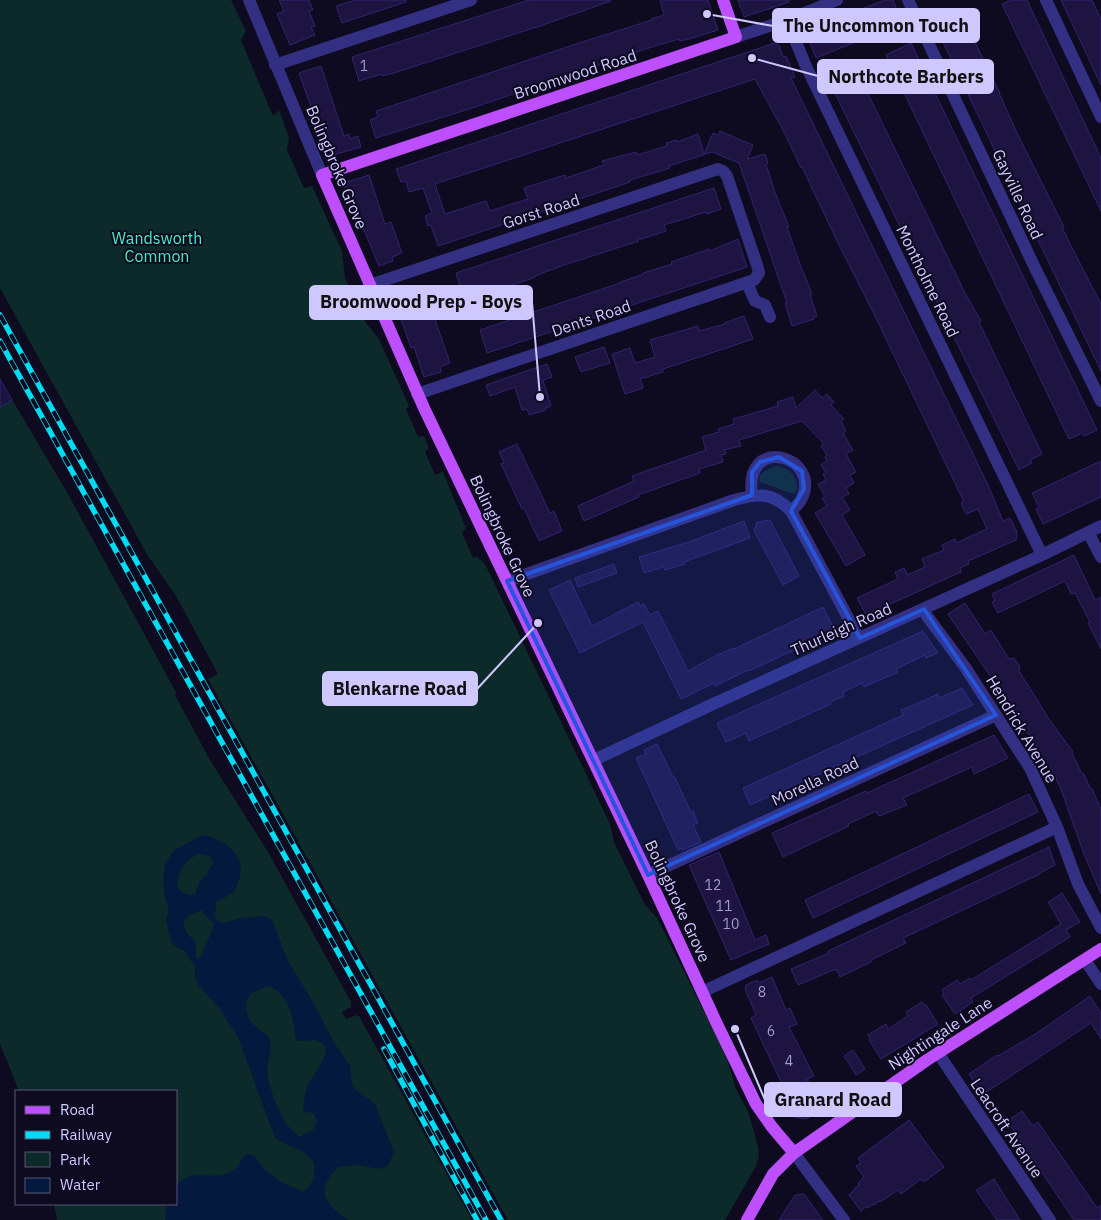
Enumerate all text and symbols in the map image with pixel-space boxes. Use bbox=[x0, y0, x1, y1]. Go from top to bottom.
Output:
callout: The Uncommon Touch bbox=[773, 9, 979, 42]
text: The Uncommon Touch bbox=[783, 14, 969, 37]
street label: Broomwood Road bbox=[511, 45, 639, 103]
house number: 1 bbox=[360, 57, 368, 75]
callout: Northcote Barbers bbox=[818, 60, 993, 93]
text: Northcote Barbers bbox=[828, 65, 984, 88]
street label: Bolingbroke Grove bbox=[302, 102, 372, 232]
street label: Gayville Road bbox=[988, 146, 1048, 242]
street label: Gorst Road bbox=[500, 189, 582, 233]
street label: Montholme Road bbox=[892, 222, 964, 340]
park label: Wandsworth Common bbox=[112, 228, 202, 266]
callout: Broomwood Prep - Boys bbox=[310, 286, 532, 319]
text: Broomwood Prep - Boys bbox=[320, 290, 522, 313]
street label: Dents Road bbox=[549, 295, 633, 341]
street label: Bolingbroke Grove bbox=[466, 472, 540, 600]
street label: Thurleigh Road bbox=[787, 598, 895, 660]
callout: Blenkarne Road bbox=[323, 672, 477, 705]
street label: Hendrick Avenue bbox=[982, 672, 1062, 787]
text: Blenkarne Road bbox=[333, 677, 467, 700]
street label: Morella Road bbox=[768, 752, 862, 810]
street label: Bolingbroke Grove bbox=[641, 837, 715, 965]
house number: 12 bbox=[705, 876, 721, 894]
house number: 11 bbox=[716, 897, 732, 915]
house number: 10 bbox=[723, 915, 739, 933]
house number: 8 bbox=[758, 983, 766, 1001]
street label: Nightingale Lane bbox=[884, 992, 996, 1074]
house number: 6 bbox=[767, 1022, 775, 1040]
house number: 4 bbox=[785, 1052, 793, 1070]
street label: Leacroft Avenue bbox=[966, 1074, 1048, 1182]
callout: Granard Road bbox=[765, 1083, 901, 1116]
text: Granard Road bbox=[775, 1088, 891, 1111]
legend bbox=[15, 1090, 178, 1205]
text: Road bbox=[60, 1100, 95, 1119]
text: Railway bbox=[60, 1125, 113, 1144]
text: Park bbox=[60, 1150, 90, 1169]
text: Water bbox=[60, 1175, 101, 1194]

